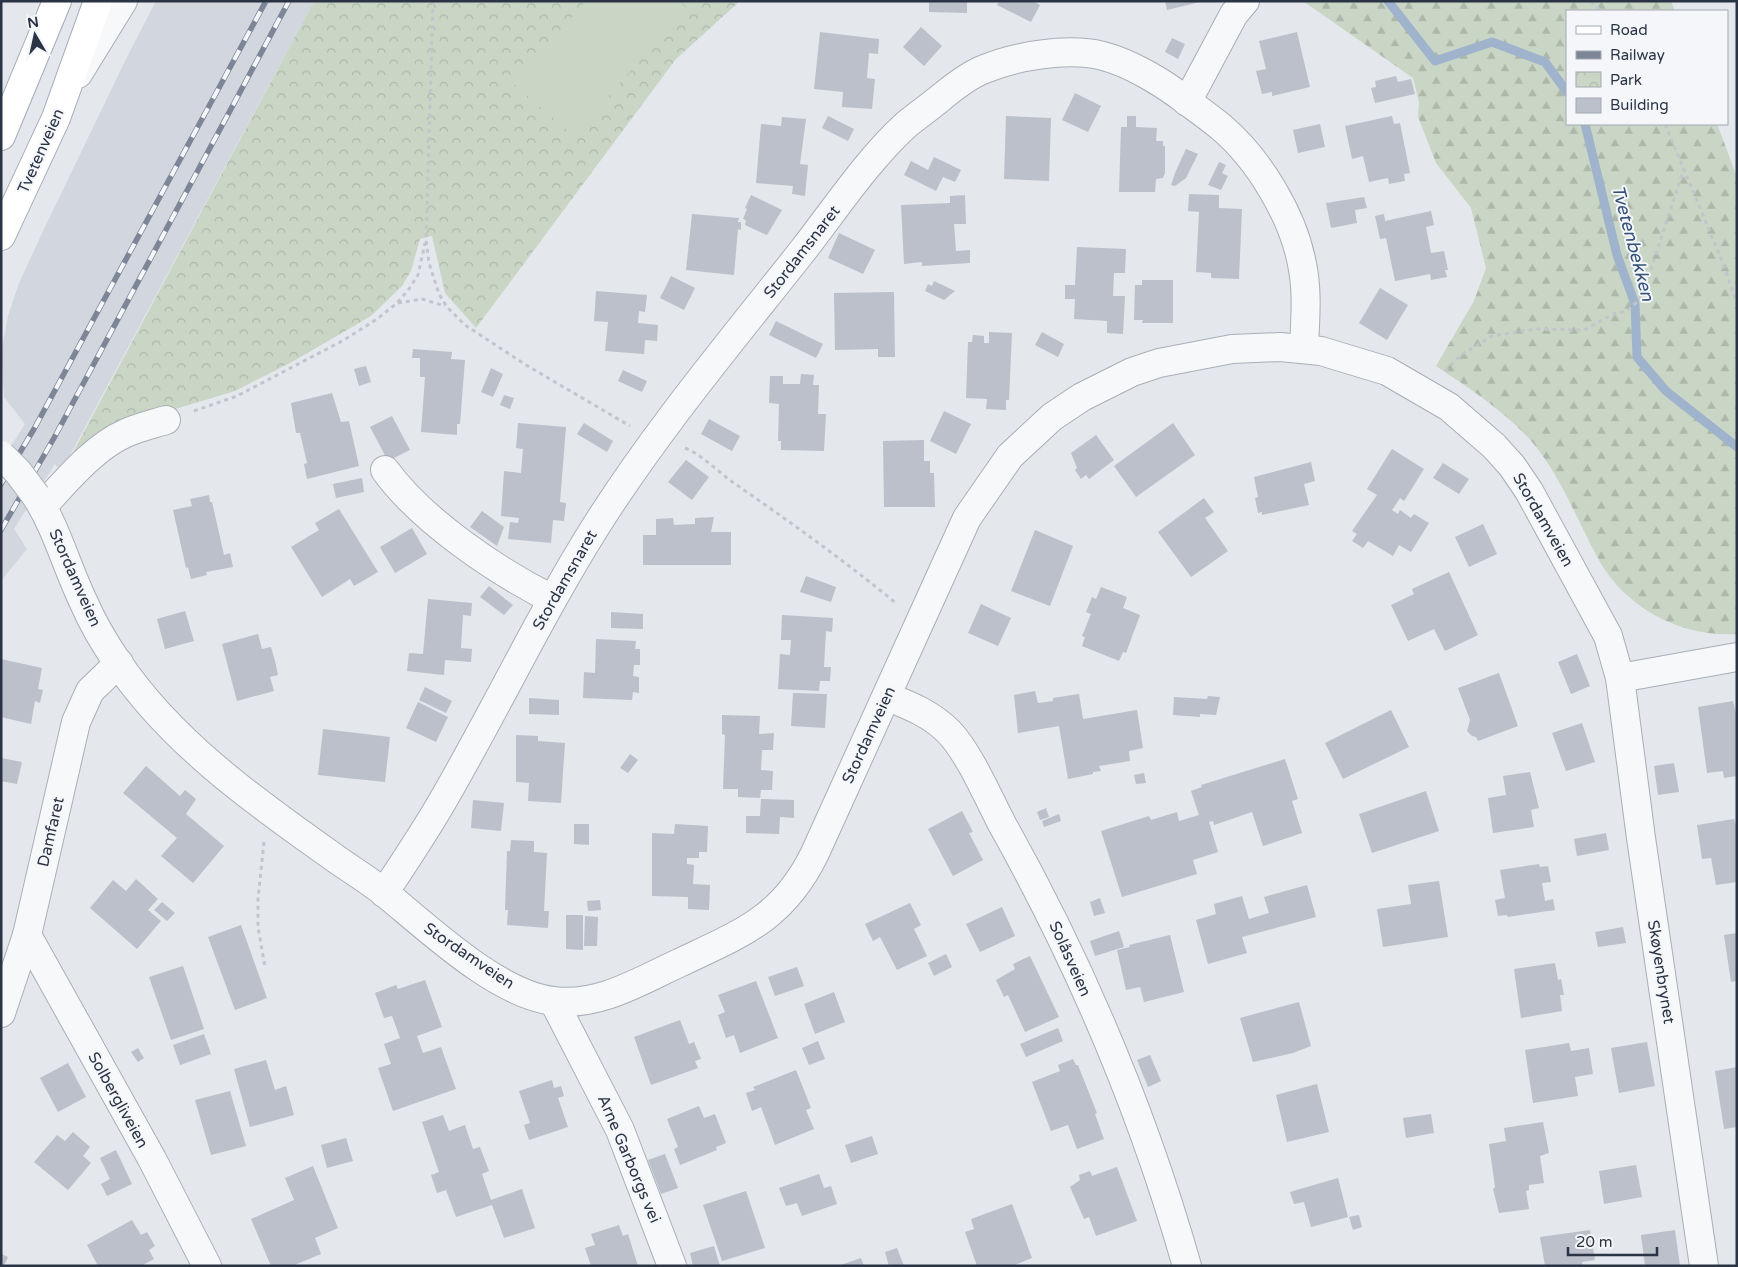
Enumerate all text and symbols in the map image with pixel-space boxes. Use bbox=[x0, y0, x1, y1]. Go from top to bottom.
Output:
north arrow bbox=[10, 10, 60, 60]
legend bbox=[1566, 10, 1728, 125]
text: N bbox=[26, 13, 40, 32]
text: Road bbox=[1610, 21, 1648, 39]
text: Railway bbox=[1610, 46, 1665, 64]
text: Park bbox=[1610, 71, 1642, 89]
text: Building bbox=[1610, 96, 1669, 114]
street label: Tvetenveien bbox=[13, 105, 69, 197]
water label: Tvetenbekken bbox=[1607, 183, 1659, 304]
street label: Stordamsnaret bbox=[760, 202, 844, 302]
street label: Stordamveien bbox=[1508, 470, 1578, 570]
street label: Stordamveien bbox=[45, 526, 105, 630]
street label: Stordamsnaret bbox=[528, 526, 602, 634]
street label: Stordamveien bbox=[838, 683, 900, 787]
street label: Damfaret bbox=[33, 795, 69, 869]
street label: Stordamveien bbox=[420, 918, 518, 994]
street label: Solåsveien bbox=[1045, 918, 1095, 1000]
street label: Skøyenbrynet bbox=[1643, 919, 1679, 1025]
street label: Solbergliveien bbox=[83, 1048, 153, 1152]
street label: Arne Garborgs vei bbox=[593, 1092, 665, 1226]
scale bar bbox=[1568, 1224, 1657, 1256]
text: 20 m bbox=[1576, 1233, 1613, 1251]

